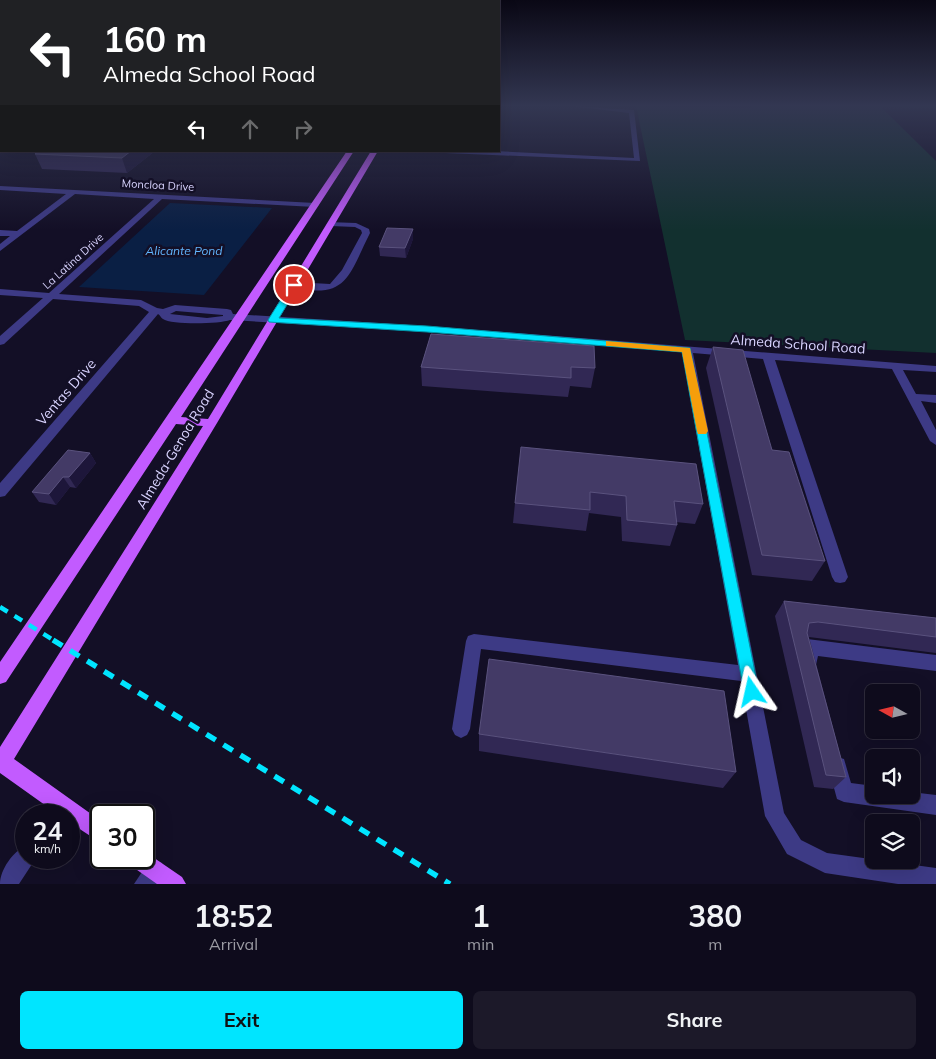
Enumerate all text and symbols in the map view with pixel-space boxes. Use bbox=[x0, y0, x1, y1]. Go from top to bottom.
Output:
text: 160 m bbox=[103, 17, 207, 61]
icon: left bbox=[20, 20, 85, 85]
text: Almeda School Road bbox=[103, 60, 315, 88]
icon: left bbox=[183, 115, 211, 143]
icon: ahead bbox=[236, 115, 264, 143]
icon: right bbox=[289, 115, 317, 143]
street label: Moncloa Drive bbox=[121, 176, 195, 194]
street label: La Latina Drive bbox=[40, 230, 106, 292]
water label: Alicante Pond bbox=[144, 243, 223, 258]
pin bbox=[273, 264, 315, 306]
icon: arrive bbox=[280, 271, 308, 299]
street label: Almeda School Road bbox=[730, 330, 866, 358]
street label: Ventas Drive bbox=[32, 355, 100, 429]
street label: Almeda-Genoa Road bbox=[132, 386, 218, 512]
position arrow bbox=[725, 665, 777, 717]
north arrow bbox=[865, 684, 920, 739]
map controls bbox=[865, 684, 920, 869]
button: sound bbox=[865, 749, 920, 804]
speed limit sign: 30 bbox=[90, 804, 155, 869]
button: layers bbox=[865, 814, 920, 869]
text: 24 bbox=[32, 815, 63, 846]
text: km/h bbox=[34, 841, 61, 856]
text: 18:52 bbox=[194, 897, 273, 935]
text: 1 bbox=[472, 897, 490, 935]
text: 380 bbox=[688, 897, 742, 935]
text: Arrival bbox=[209, 934, 258, 954]
text: min bbox=[467, 934, 494, 954]
text: m bbox=[708, 934, 722, 954]
button: Exit bbox=[20, 991, 463, 1049]
button: Share bbox=[473, 991, 916, 1049]

